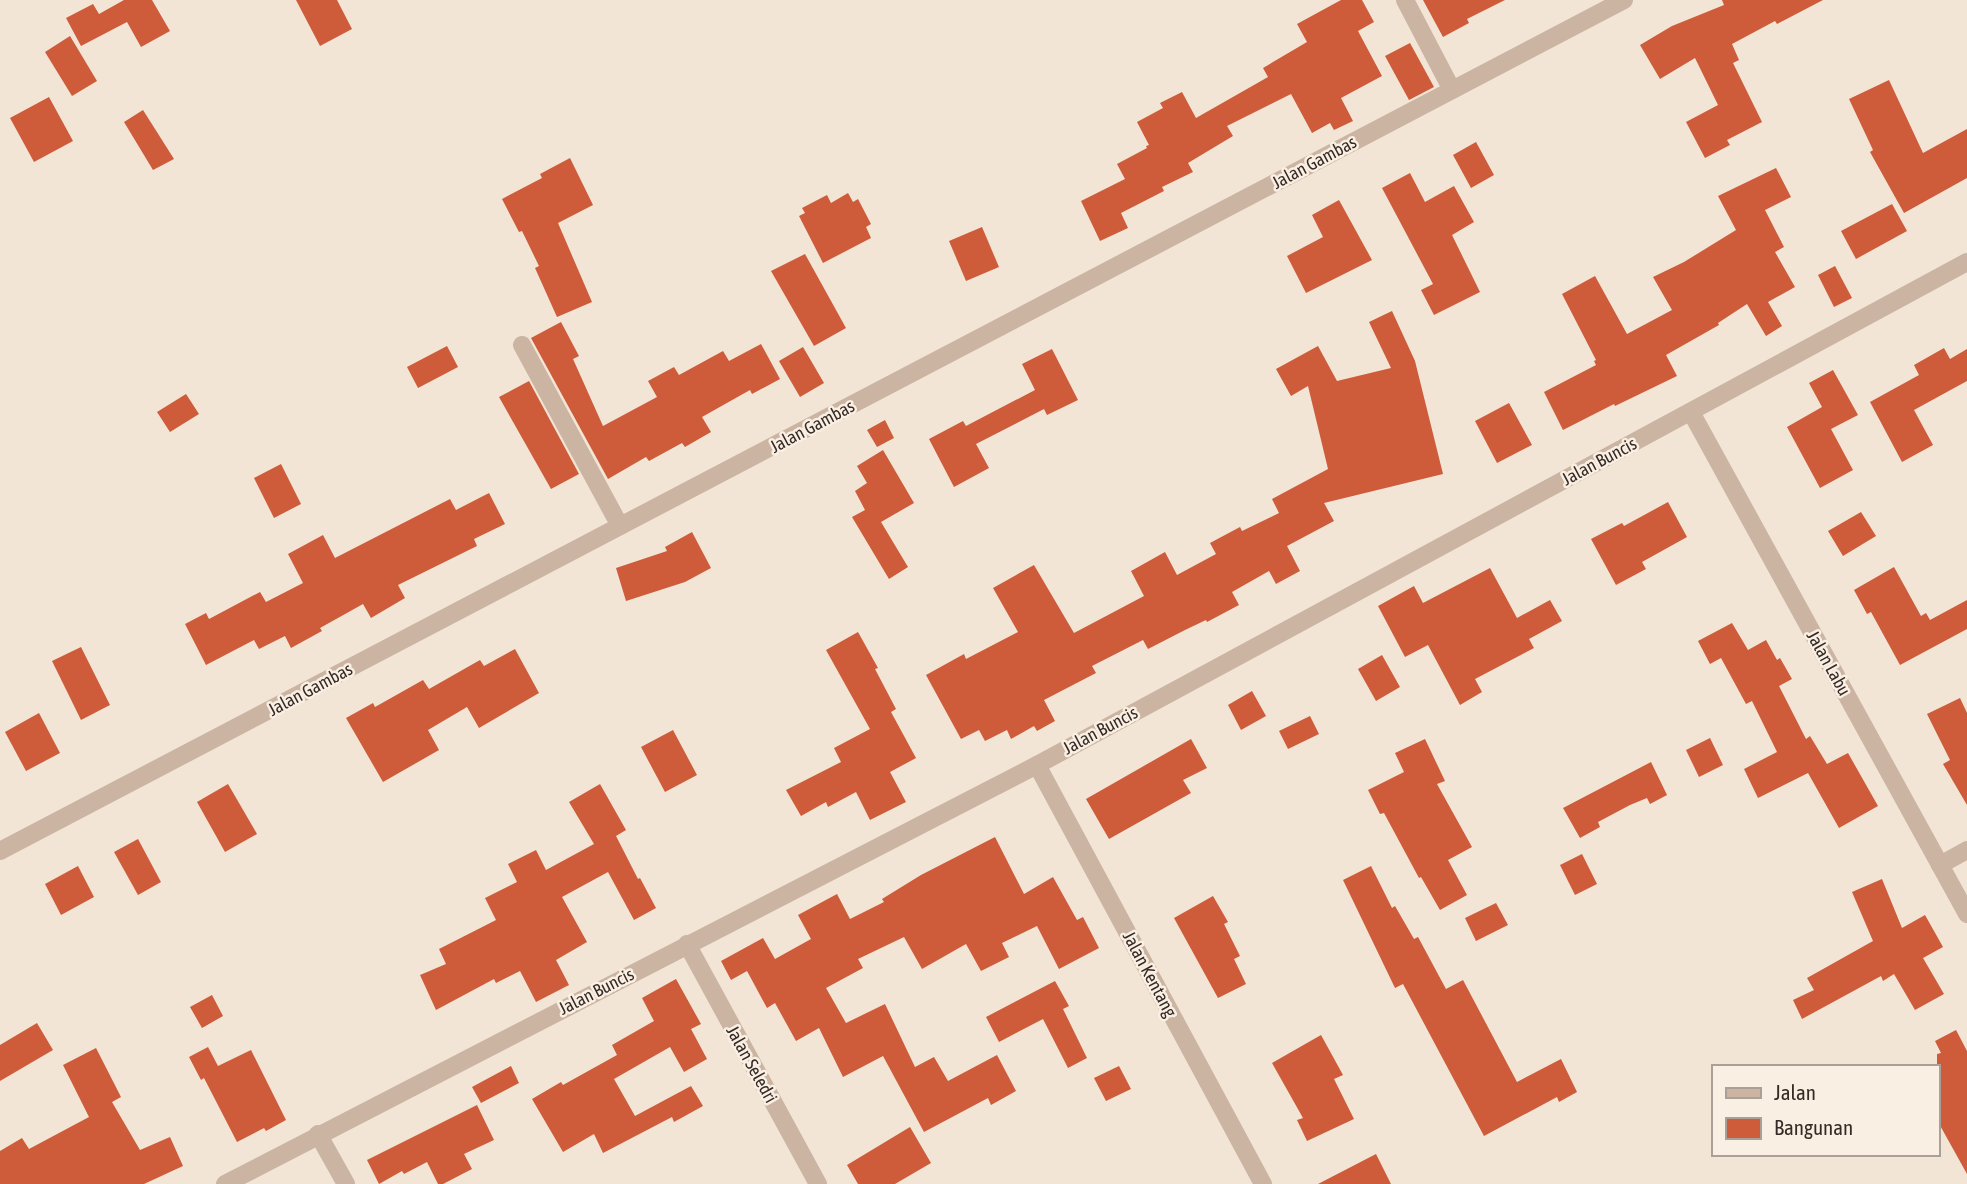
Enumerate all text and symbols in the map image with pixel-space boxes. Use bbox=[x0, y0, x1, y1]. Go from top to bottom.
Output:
street label: Jalan Gambas bbox=[1268, 131, 1360, 193]
street label: Jalan Gambas bbox=[766, 395, 858, 457]
street label: Jalan Buncis bbox=[1558, 433, 1640, 489]
street label: Jalan Labu bbox=[1803, 627, 1855, 699]
street label: Jalan Gambas bbox=[264, 658, 356, 720]
street label: Jalan Buncis bbox=[1059, 702, 1141, 758]
street label: Jalan Kentang bbox=[1119, 928, 1181, 1021]
street label: Jalan Buncis bbox=[555, 963, 637, 1019]
street label: Jalan Seledri bbox=[722, 1022, 782, 1106]
legend bbox=[1712, 1065, 1939, 1156]
text: Jalan bbox=[1774, 1080, 1816, 1104]
text: Bangunan bbox=[1774, 1115, 1853, 1139]

